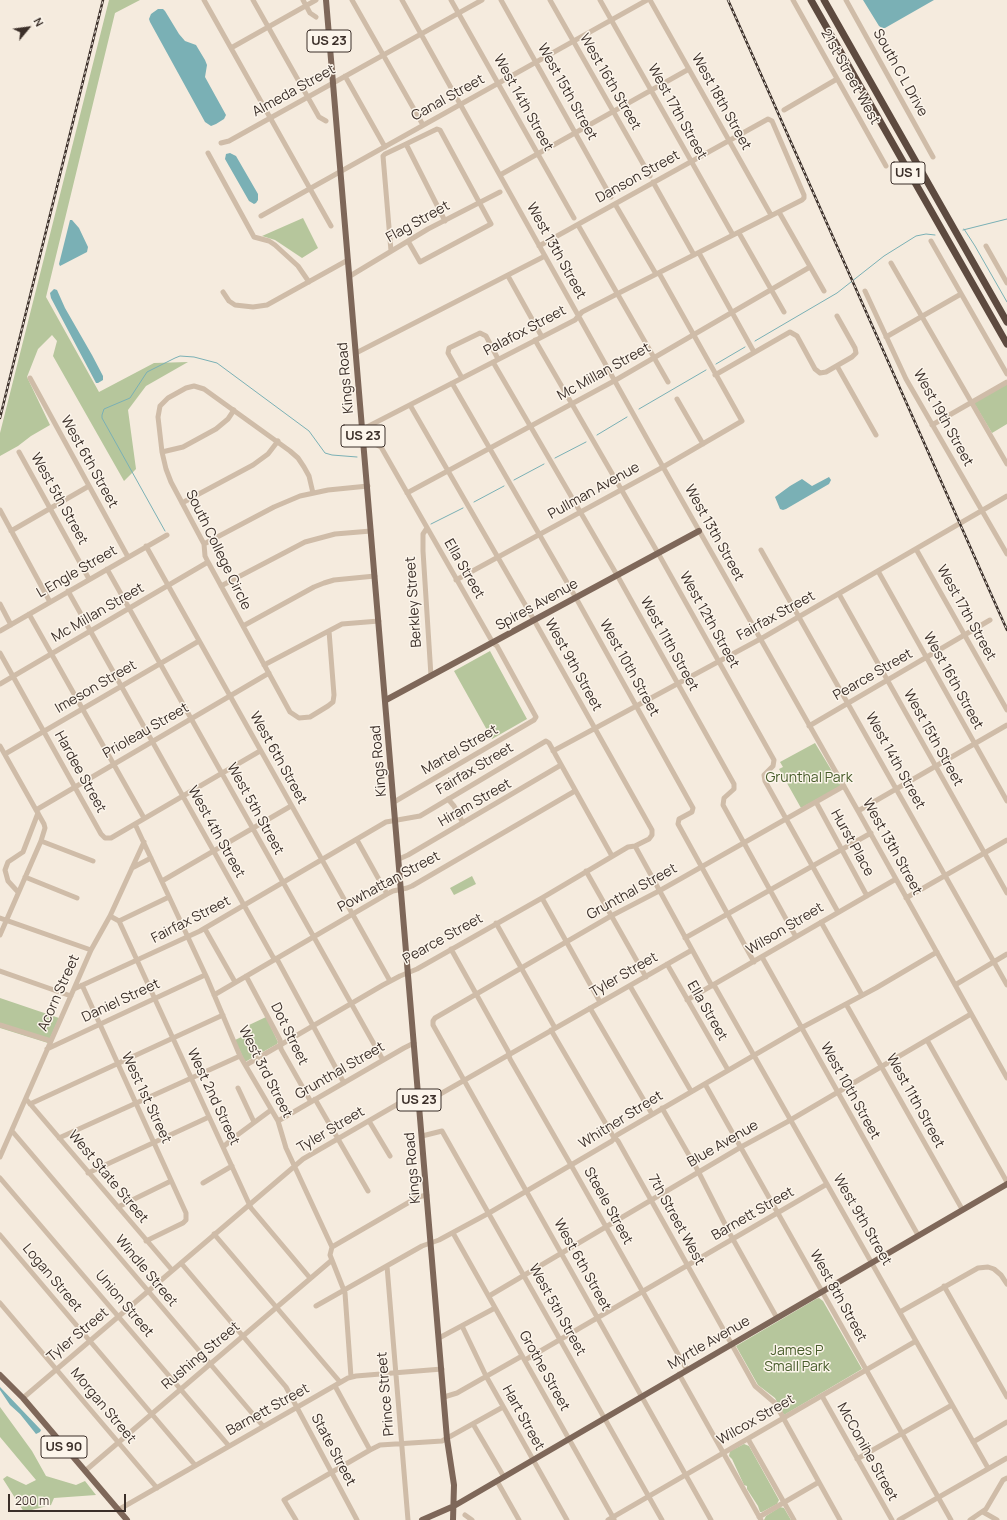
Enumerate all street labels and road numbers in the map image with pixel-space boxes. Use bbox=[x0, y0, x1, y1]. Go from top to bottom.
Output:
street label: 21st Street West bbox=[817, 26, 883, 128]
street label: South C L Drive bbox=[869, 26, 931, 120]
road number: US 23 bbox=[307, 30, 351, 52]
street label: West 16th Street bbox=[576, 31, 644, 133]
street label: West 15th Street bbox=[534, 41, 600, 143]
street label: West 18th Street bbox=[688, 51, 754, 153]
street label: West 14th Street bbox=[490, 52, 556, 154]
street label: Almeda Street bbox=[250, 61, 338, 121]
street label: West 17th Street bbox=[644, 61, 710, 163]
street label: Canal Street bbox=[408, 71, 488, 125]
street label: Danson Street bbox=[593, 147, 683, 207]
road number: US 1 bbox=[891, 162, 925, 184]
street label: Flag Street bbox=[383, 198, 453, 246]
street label: West 13th Street bbox=[523, 200, 589, 302]
street label: Palafox Street bbox=[481, 302, 569, 360]
street label: Mc Millan Street bbox=[554, 339, 654, 405]
street label: Kings Road bbox=[335, 342, 357, 414]
street label: West 19th Street bbox=[909, 367, 977, 469]
street label: West 6th Street bbox=[57, 413, 121, 511]
road number: US 23 bbox=[341, 425, 385, 447]
street label: West 5th Street bbox=[27, 450, 91, 548]
street label: Pullman Avenue bbox=[545, 459, 643, 523]
street label: West 13th Street bbox=[681, 482, 747, 584]
street label: South College Circle bbox=[182, 487, 254, 613]
street label: Ella Street bbox=[440, 536, 488, 602]
street label: L Engle Street bbox=[34, 542, 120, 602]
street label: Berkley Street bbox=[402, 556, 426, 648]
street label: West 17th Street bbox=[933, 562, 999, 664]
street label: West 12th Street bbox=[676, 569, 742, 671]
street label: Spires Avenue bbox=[493, 576, 581, 634]
street label: Mc Millan Street bbox=[49, 580, 147, 646]
street label: Fairfax Street bbox=[734, 588, 818, 644]
street label: West 11th Street bbox=[636, 594, 702, 694]
street label: West 9th Street bbox=[541, 616, 605, 714]
street label: West 10th Street bbox=[595, 617, 663, 719]
street label: West 16th Street bbox=[919, 630, 987, 732]
street label: Pearce Street bbox=[830, 646, 916, 704]
street label: Imeson Street bbox=[52, 657, 140, 717]
street label: West 15th Street bbox=[900, 687, 966, 789]
street label: Prioleau Street bbox=[100, 700, 192, 762]
street label: West 6th Street bbox=[246, 709, 310, 807]
street label: West 14th Street bbox=[862, 710, 928, 812]
street label: Martel Street bbox=[419, 721, 501, 779]
street label: Kings Road bbox=[368, 725, 390, 797]
street label: Hardee Street bbox=[51, 728, 109, 816]
street label: Fairfax Street bbox=[434, 739, 516, 799]
street label: West 5th Street bbox=[223, 760, 287, 858]
street label: Hiram Street bbox=[436, 775, 514, 831]
street label: West 4th Street bbox=[184, 783, 248, 881]
street label: West 13th Street bbox=[859, 796, 925, 898]
street label: Hurst Place bbox=[827, 807, 877, 879]
street label: Powhattan Street bbox=[335, 848, 443, 916]
street label: Grunthal Street bbox=[584, 860, 680, 924]
street label: Fairfax Street bbox=[149, 893, 233, 947]
street label: Wilson Street bbox=[743, 899, 827, 959]
street label: Pearce Street bbox=[400, 910, 486, 968]
street label: Tyler Street bbox=[587, 949, 661, 1001]
street label: Acorn Street bbox=[35, 952, 83, 1034]
street label: Daniel Street bbox=[79, 976, 163, 1026]
street label: Ella Street bbox=[683, 978, 731, 1044]
street label: Dot Street bbox=[267, 1000, 311, 1068]
street label: West 3rd Street bbox=[235, 1023, 295, 1121]
street label: Grunthal Street bbox=[292, 1039, 388, 1103]
street label: West 10th Street bbox=[816, 1040, 884, 1142]
street label: West 2nd Street bbox=[183, 1046, 243, 1148]
street label: West 1st Street bbox=[118, 1050, 174, 1146]
street label: West 11th Street bbox=[882, 1051, 948, 1151]
street label: Whitner Street bbox=[576, 1088, 666, 1152]
road number: US 23 bbox=[397, 1089, 441, 1111]
street label: Tyler Street bbox=[294, 1103, 368, 1157]
street label: Blue Avenue bbox=[685, 1117, 761, 1171]
street label: West State Street bbox=[64, 1127, 152, 1227]
street label: Kings Road bbox=[402, 1132, 424, 1204]
street label: Steele Street bbox=[580, 1164, 636, 1248]
street label: West 9th Street bbox=[829, 1171, 895, 1269]
street label: 7th Street West bbox=[644, 1172, 708, 1268]
street label: Barnett Street bbox=[709, 1184, 797, 1244]
street label: West 6th Street bbox=[550, 1216, 614, 1314]
street label: Windle Street bbox=[111, 1232, 181, 1310]
street label: Logan Street bbox=[19, 1241, 85, 1315]
street label: West 8th Street bbox=[806, 1247, 870, 1345]
street label: West 5th Street bbox=[525, 1261, 589, 1359]
street label: Union Street bbox=[91, 1267, 157, 1341]
street label: Tyler Street bbox=[44, 1304, 112, 1366]
street label: Myrtle Avenue bbox=[665, 1313, 753, 1373]
street label: Rushing Street bbox=[159, 1319, 243, 1393]
street label: Grothe Street bbox=[515, 1328, 573, 1414]
street label: Prince Street bbox=[374, 1351, 398, 1437]
street label: Morgan Street bbox=[67, 1365, 139, 1447]
street label: Barnett Street bbox=[224, 1380, 312, 1440]
street label: Hart Street bbox=[498, 1382, 548, 1454]
street label: Wilcox Street bbox=[714, 1391, 798, 1449]
street label: McConihe Street bbox=[833, 1400, 901, 1504]
street label: State Street bbox=[307, 1411, 359, 1489]
road number: US 90 bbox=[41, 1436, 87, 1458]

